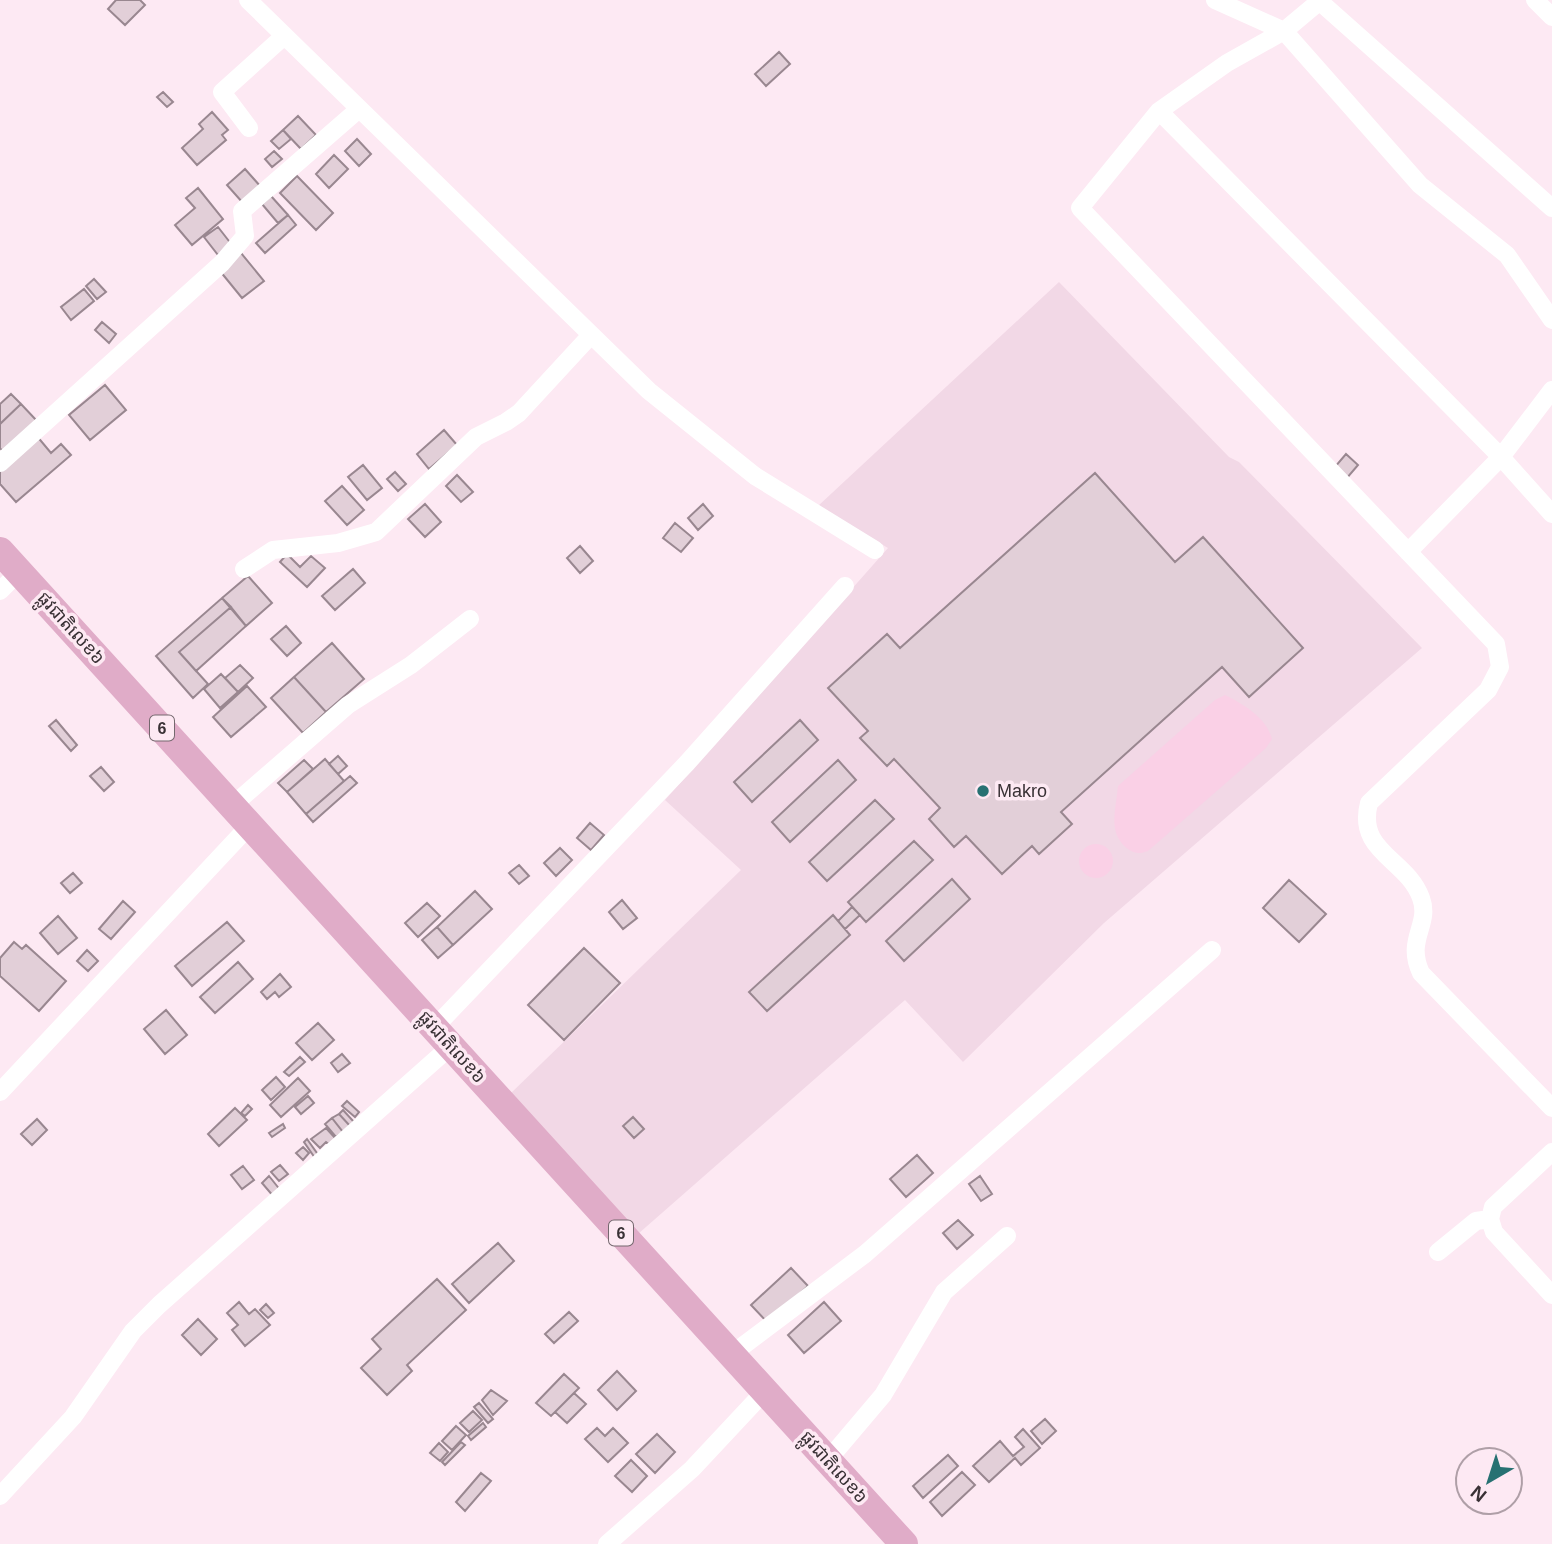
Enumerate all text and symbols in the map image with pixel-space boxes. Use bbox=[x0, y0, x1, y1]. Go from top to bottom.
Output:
street label: ផ្លូវជាតិលេខ៦ bbox=[29, 588, 109, 672]
road number: 6 bbox=[150, 716, 174, 740]
place label: Makro bbox=[997, 781, 1047, 801]
marker: Makro bbox=[975, 783, 991, 799]
street label: ផ្លូវជាតិលេខ៦ bbox=[410, 1007, 490, 1091]
road number: 6 bbox=[609, 1220, 633, 1246]
street label: ផ្លូវជាតិលេខ៦ bbox=[792, 1427, 872, 1511]
north arrow bbox=[1454, 1446, 1524, 1516]
text: N bbox=[1467, 1481, 1491, 1506]

